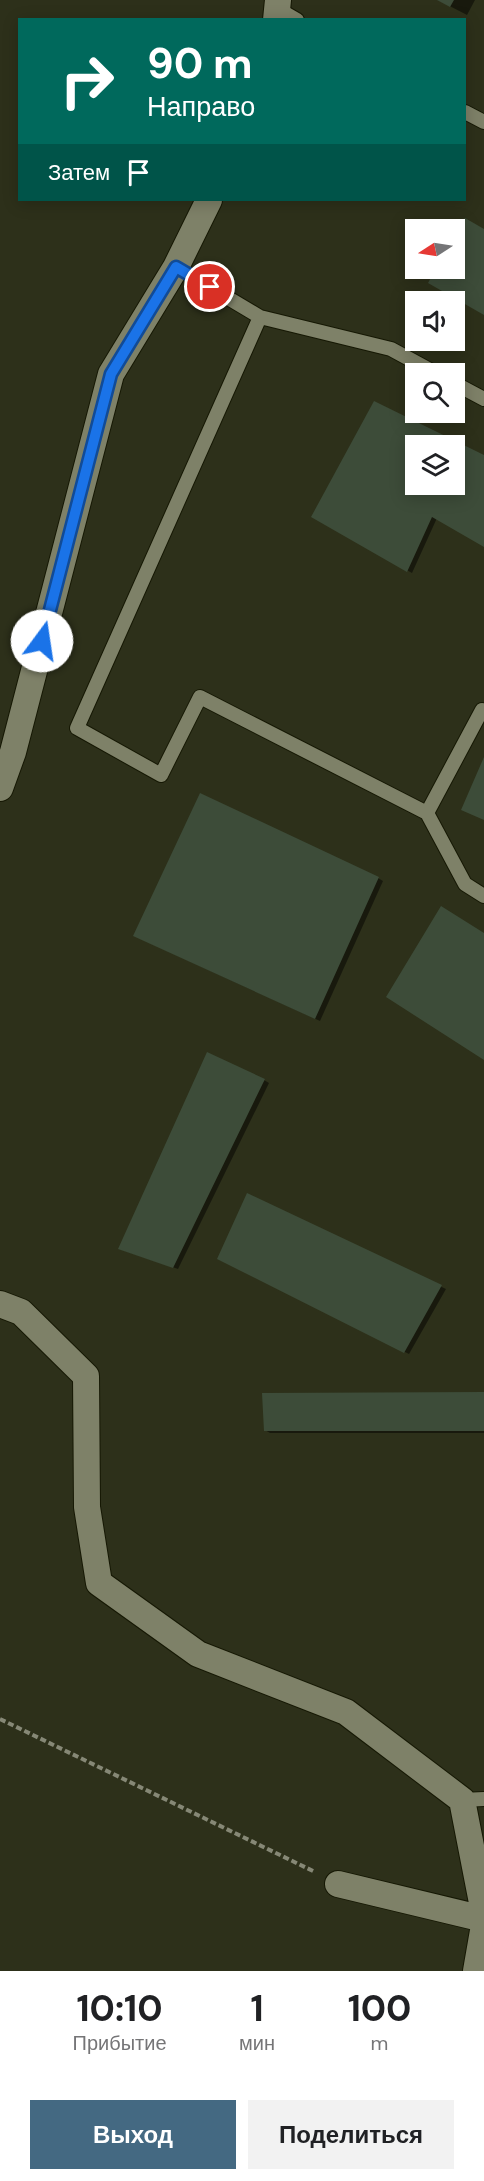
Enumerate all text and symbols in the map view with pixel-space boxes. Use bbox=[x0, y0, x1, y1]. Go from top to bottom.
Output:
text: 90 m bbox=[147, 36, 253, 91]
icon: right bbox=[48, 42, 126, 120]
text: Направо bbox=[147, 89, 255, 124]
icon: arrive bbox=[122, 156, 155, 189]
text: Затем bbox=[48, 158, 110, 187]
north arrow bbox=[405, 219, 465, 279]
map controls bbox=[405, 219, 465, 495]
pin bbox=[184, 261, 235, 312]
icon: arrive bbox=[193, 270, 226, 303]
button: sound bbox=[405, 291, 465, 351]
button: search bbox=[405, 363, 465, 423]
button: layers bbox=[405, 435, 465, 495]
position arrow bbox=[10, 609, 74, 673]
text: 10:10 bbox=[77, 1985, 163, 2032]
text: 1 bbox=[251, 1985, 264, 2032]
text: 100 bbox=[348, 1985, 411, 2032]
text: Прибытие bbox=[73, 2030, 167, 2056]
text: мин bbox=[239, 2030, 275, 2056]
text: m bbox=[371, 2030, 388, 2056]
button: Выход bbox=[30, 2100, 236, 2169]
button: Поделиться bbox=[248, 2100, 454, 2169]

